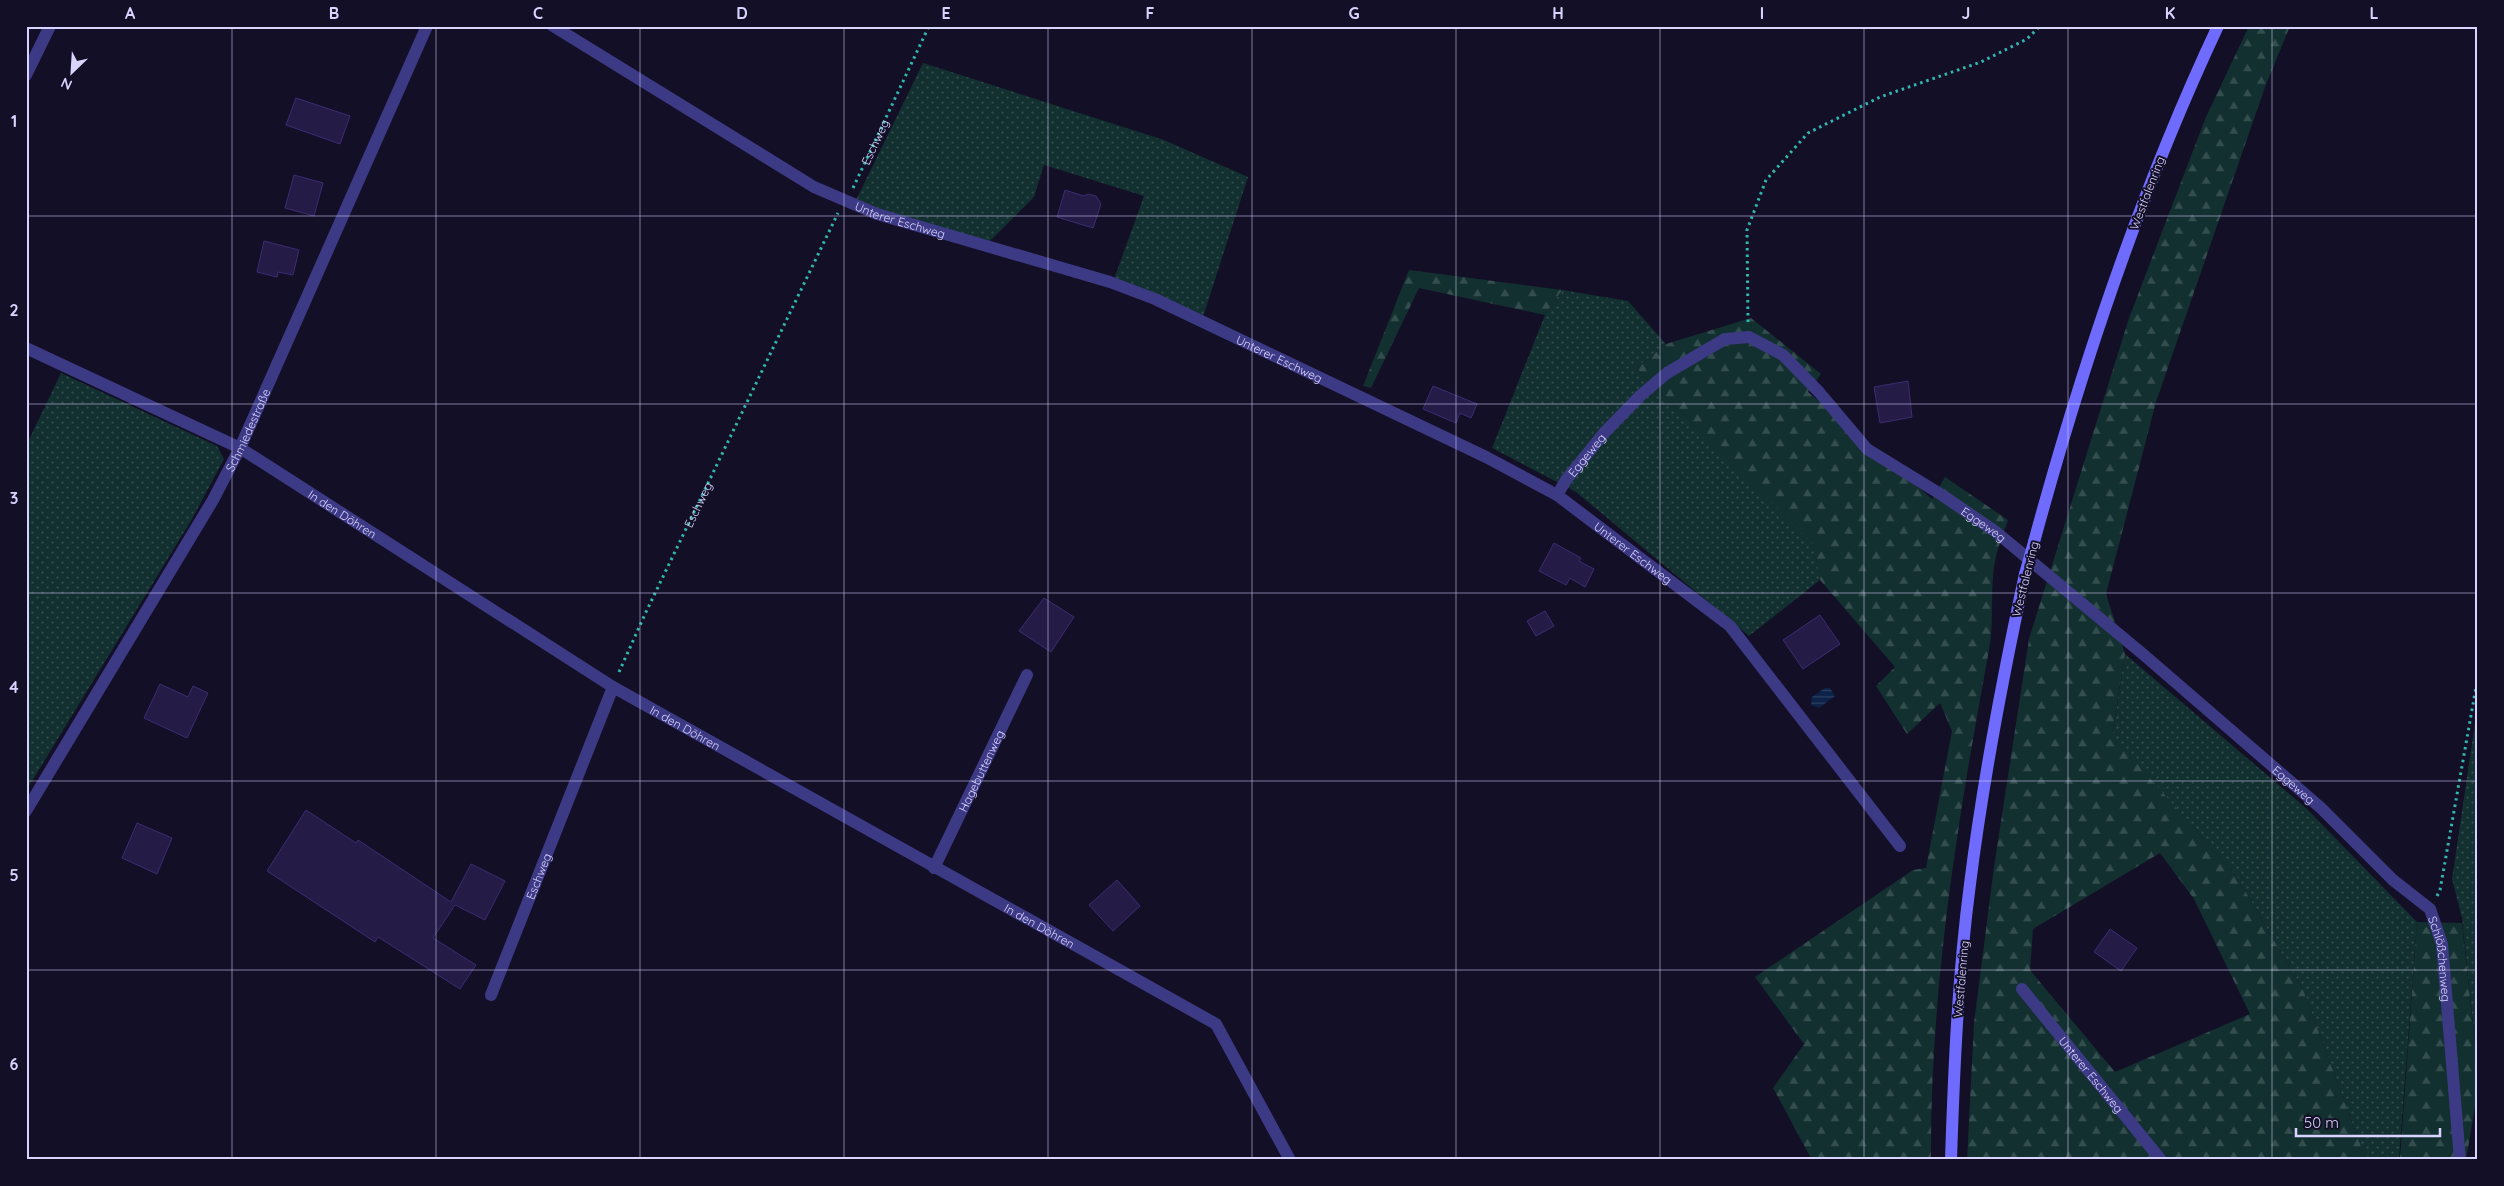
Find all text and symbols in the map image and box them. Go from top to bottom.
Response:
text: A [125,3,136,23]
text: B [329,3,339,23]
text: C [533,3,543,23]
text: D [736,3,748,23]
text: E [941,3,951,23]
text: F [1146,3,1155,23]
text: G [1348,3,1360,23]
text: H [1552,3,1564,23]
text: I [1760,3,1764,23]
text: J [1962,3,1970,23]
text: K [2165,3,2175,23]
text: L [2370,3,2379,23]
north arrow [48,48,98,98]
text: N [58,73,75,94]
text: 1 [11,111,17,131]
street label: Eschweg [858,117,892,167]
street label: Westfalenring [2126,154,2168,232]
street label: Unterer Eschweg [853,198,947,241]
text: 2 [9,300,19,320]
street label: Unterer Eschweg [1234,331,1325,385]
street label: Schmiedestraße [222,386,273,474]
street label: Eggeweg [1564,430,1608,479]
street label: Eschweg [680,479,715,530]
street label: In den Döhren [306,486,380,541]
text: 3 [10,488,18,508]
street label: Eggeweg [1959,503,2010,545]
street label: Unterer Eschweg [1591,518,1675,587]
street label: Westfalenring [2008,540,2042,618]
text: 4 [9,677,19,697]
street label: In den Döhren [647,702,723,753]
street label: Hagebuttenweg [955,727,1007,814]
street label: Eggeweg [2270,762,2318,807]
street label: Eschweg [522,851,554,901]
text: 5 [9,865,19,885]
street label: In den Döhren [1002,900,1078,951]
street label: Schlößchenweg [2425,914,2454,1002]
street label: Westfalenring [1950,940,1972,1018]
street label: Unterer Eschweg [2056,1033,2127,1116]
text: 6 [10,1054,19,1074]
scale bar [2296,1106,2440,1138]
text: 50 m [2304,1113,2339,1132]

